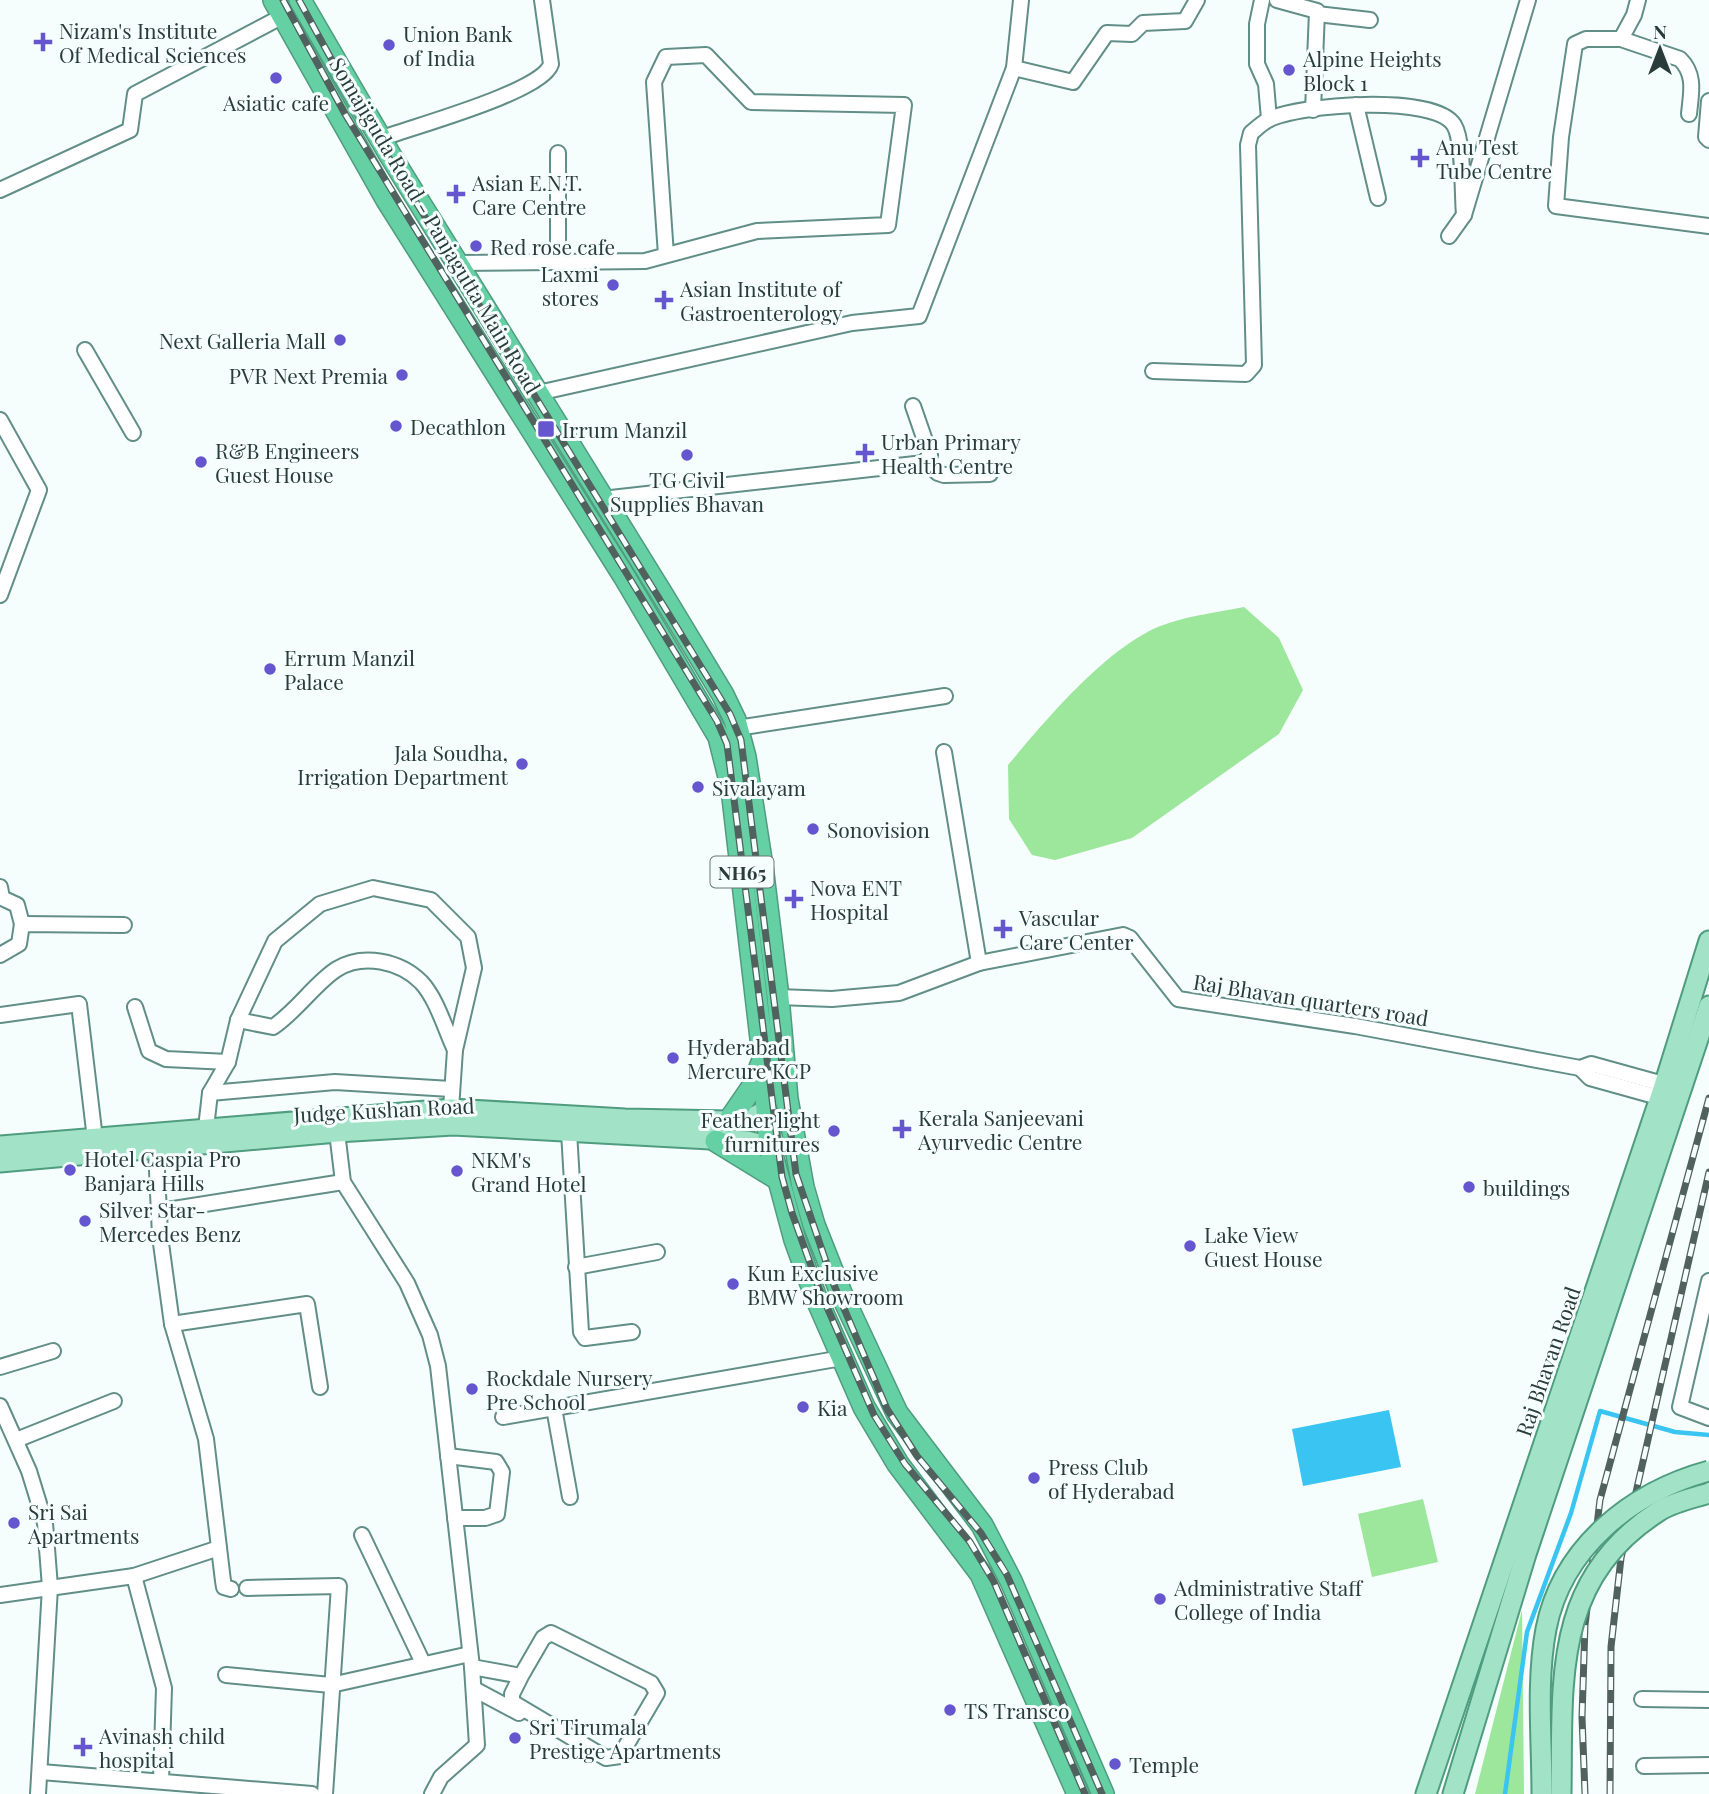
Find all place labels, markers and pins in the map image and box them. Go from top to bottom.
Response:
place label: Nizam's Institute Of Medical Sciences [59,16,246,68]
place label: Union Bank of India [403,19,513,71]
marker: Nizam's Institute Of Medical Sciences [33,32,53,52]
marker: Union Bank of India [381,37,397,53]
place label: Alpine Heights Block 1 [1302,44,1442,96]
marker: Alpine Heights Block 1 [1281,62,1297,78]
marker: Asiatic cafe [268,70,284,86]
place label: Asiatic cafe [222,88,329,116]
place label: Anu Test Tube Centre [1435,132,1552,184]
marker: Anu Test Tube Centre [1410,148,1430,168]
place label: Asian E.N.T. Care Centre [471,168,586,220]
marker: Asian E.N.T. Care Centre [446,184,466,204]
place label: Red rose cafe [490,232,615,260]
marker: Red rose cafe [468,238,484,254]
place label: Laxmi stores [540,259,599,311]
place label: Asian Institute of Gastroenterology [679,274,843,326]
marker: Laxmi stores [605,277,621,293]
marker: Asian Institute of Gastroenterology [654,290,674,310]
place label: Next Galleria Mall [159,326,326,354]
marker: Next Galleria Mall [332,332,348,348]
place label: PVR Next Premia [229,361,389,389]
marker: PVR Next Premia [394,367,410,383]
place label: Decathlon [410,412,507,440]
place label: Irrum Manzil [562,415,687,443]
marker: Decathlon [388,418,404,434]
marker: Irrum Manzil [536,419,556,439]
place label: Urban Primary Health Centre [881,427,1021,479]
place label: R&B Engineers Guest House [215,436,359,488]
marker: Urban Primary Health Centre [855,443,875,463]
marker: TG Civil Supplies Bhavan [679,447,695,463]
marker: R&B Engineers Guest House [193,454,209,470]
place label: TG Civil Supplies Bhavan [610,465,765,517]
place label: Errum Manzil Palace [284,643,415,695]
marker: Errum Manzil Palace [262,661,278,677]
place label: Jala Soudha, Irrigation Department [297,738,509,790]
marker: Jala Soudha, Irrigation Department [514,756,530,772]
place label: Sivalayam [712,773,806,801]
marker: Sivalayam [690,779,706,795]
place label: Sonovision [827,815,930,843]
marker: Sonovision [805,821,821,837]
place label: Nova ENT Hospital [810,873,902,925]
marker: Nova ENT Hospital [784,889,804,909]
place label: Vascular Care Center [1018,903,1134,955]
marker: Vascular Care Center [993,919,1013,939]
place label: Hyderabad Mercure KCP [687,1032,811,1084]
marker: Hyderabad Mercure KCP [665,1050,681,1066]
place label: Kerala Sanjeevani Ayurvedic Centre [917,1103,1084,1155]
place label: Feather light furnitures [701,1105,821,1157]
marker: Kerala Sanjeevani Ayurvedic Centre [892,1119,912,1139]
marker: Feather light furnitures [826,1123,842,1139]
place label: Hotel Caspia Pro Banjara Hills [84,1144,241,1196]
place label: NKM's Grand Hotel [471,1145,587,1197]
marker: Hotel Caspia Pro Banjara Hills [62,1162,78,1178]
marker: NKM's Grand Hotel [449,1163,465,1179]
place label: buildings [1483,1173,1570,1201]
marker: buildings [1461,1179,1477,1195]
place label: Silver Star- Mercedes Benz [99,1195,241,1247]
marker: Silver Star- Mercedes Benz [77,1213,93,1229]
place label: Lake View Guest House [1204,1220,1323,1272]
marker: Lake View Guest House [1182,1238,1198,1254]
place label: Kun Exclusive BMW Showroom [747,1258,904,1310]
marker: Kun Exclusive BMW Showroom [725,1276,741,1292]
place label: Rockdale Nursery Pre School [486,1363,653,1415]
marker: Rockdale Nursery Pre School [464,1381,480,1397]
place label: Kia [817,1393,848,1421]
marker: Kia [795,1399,811,1415]
place label: Press Club of Hyderabad [1048,1452,1175,1504]
marker: Press Club of Hyderabad [1026,1470,1042,1486]
place label: Sri Sai Apartments [27,1497,139,1549]
marker: Sri Sai Apartments [6,1515,22,1531]
place label: Administrative Staff College of India [1173,1573,1364,1625]
marker: Administrative Staff College of India [1152,1591,1168,1607]
place label: TS Transco [964,1696,1070,1724]
marker: TS Transco [942,1702,958,1718]
place label: Sri Tirumala Prestige Apartments [529,1712,721,1764]
place label: Avinash child hospital [98,1721,225,1773]
marker: Sri Tirumala Prestige Apartments [507,1730,523,1746]
marker: Avinash child hospital [73,1737,93,1757]
place label: Temple [1129,1750,1199,1778]
marker: Temple [1107,1756,1123,1772]

